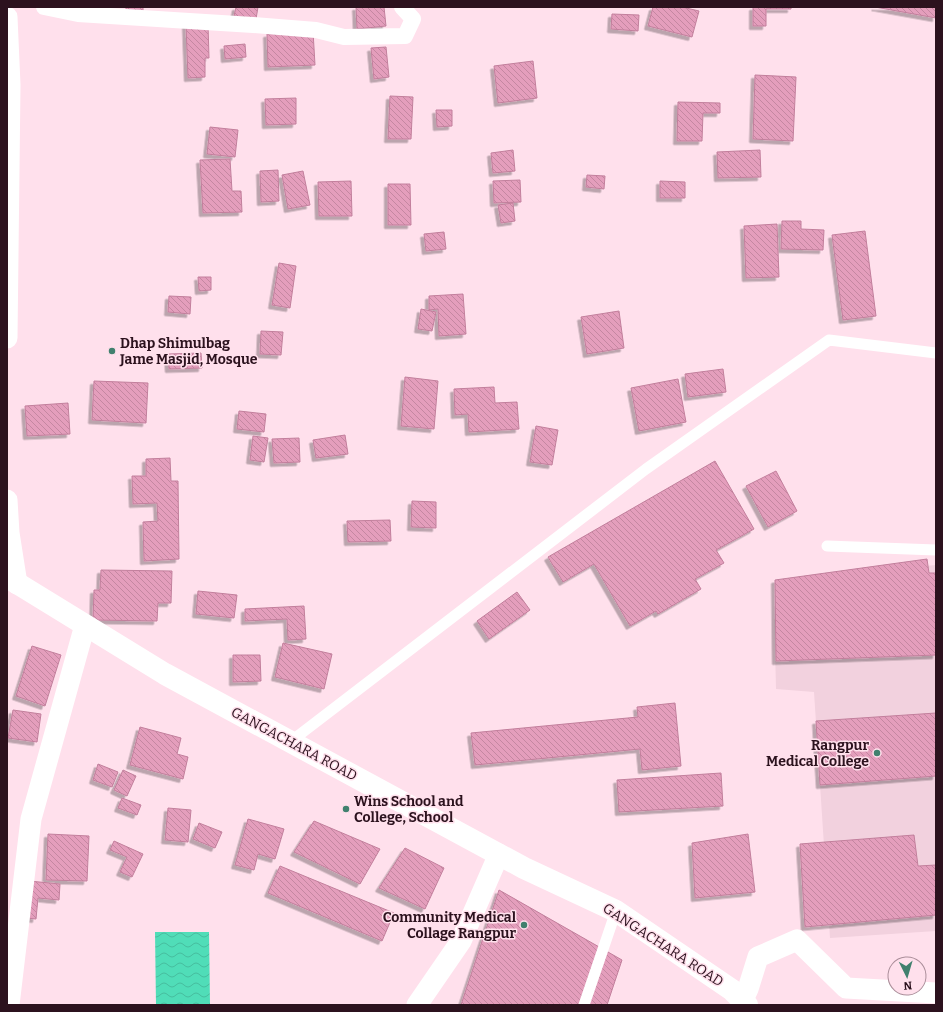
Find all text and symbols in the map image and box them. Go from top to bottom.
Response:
place label: Dhap Shimulbag Jame Masjid, Mosque [119,335,258,368]
marker: Dhap Shimulbag Jame Masjid, Mosque [107,346,117,356]
street label: GANGACHARA ROAD [228,704,360,784]
place label: Rangpur Medical College [766,737,869,770]
marker: Rangpur Medical College [872,748,882,758]
place label: Wins School and College, School [354,793,464,826]
marker: Wins School and College, School [341,804,351,814]
street label: GANGACHARA ROAD [600,900,726,990]
place label: Community Medical Collage Rangpur [383,909,517,942]
marker: Community Medical Collage Rangpur [519,920,529,930]
north arrow [887,956,927,996]
text: N [903,979,913,992]

